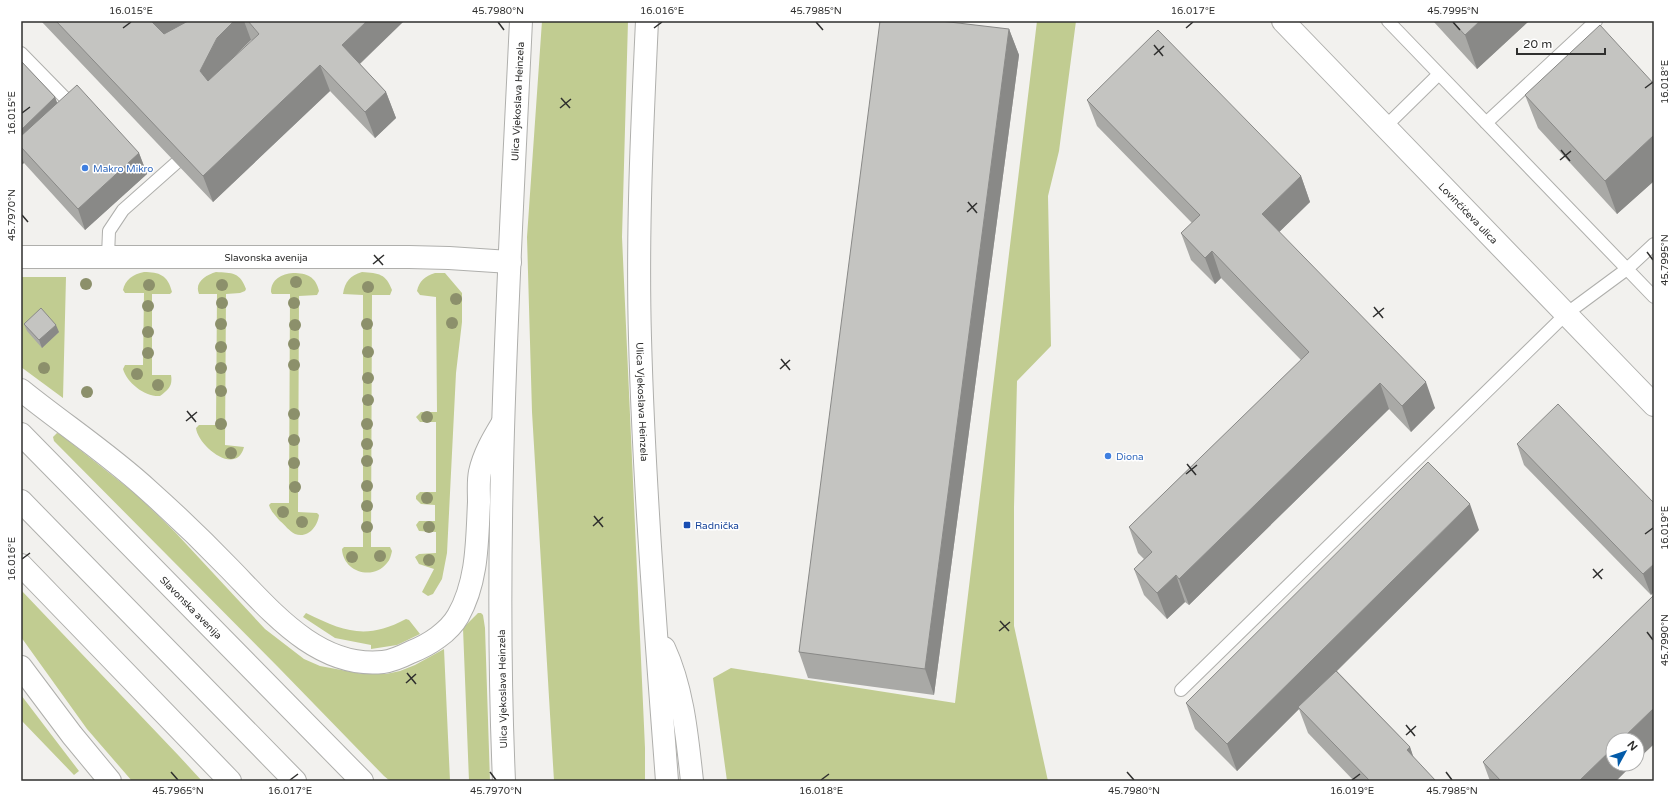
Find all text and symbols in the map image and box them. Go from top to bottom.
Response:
text: 16.015°E [109,5,153,17]
text: 45.7980°N [472,5,524,17]
text: 16.016°E [640,5,684,17]
text: 45.7985°N [790,5,842,17]
text: 16.017°E [1171,5,1215,17]
text: 45.7995°N [1427,5,1479,17]
scale bar [1517,30,1605,56]
text: 20 m [1523,37,1552,51]
street label: Ulica Vjekoslava Heinzela [509,42,527,161]
text: 16.018°E [1659,60,1671,104]
text: 16.015°E [6,91,18,135]
marker: Makro Mikro [80,163,90,173]
place label: Makro Mikro [93,163,153,175]
street label: Lovinčićeva ulica [1436,181,1500,247]
text: 45.7970°N [6,189,18,241]
text: 45.7995°N [1659,234,1671,286]
street label: Slavonska avenija [224,252,308,264]
street label: Ulica Vjekoslava Heinzela [633,342,650,462]
marker: Diona [1103,451,1113,461]
place label: Diona [1116,451,1144,463]
text: 16.019°E [1659,506,1671,550]
marker: Radnička [682,520,692,530]
place label: Radnička [695,520,739,532]
text: 16.016°E [6,537,18,581]
street label: Slavonska avenija [157,574,224,642]
text: 45.7990°N [1659,614,1671,666]
street label: Ulica Vjekoslava Heinzela [496,629,510,749]
north arrow [1605,732,1645,772]
text: N [1624,738,1640,753]
text: 45.7965°N [152,785,204,797]
text: 16.017°E [268,785,312,797]
text: 45.7970°N [470,785,522,797]
text: 16.018°E [799,785,843,797]
text: 45.7980°N [1108,785,1160,797]
text: 16.019°E [1330,785,1374,797]
text: 45.7985°N [1426,785,1478,797]

